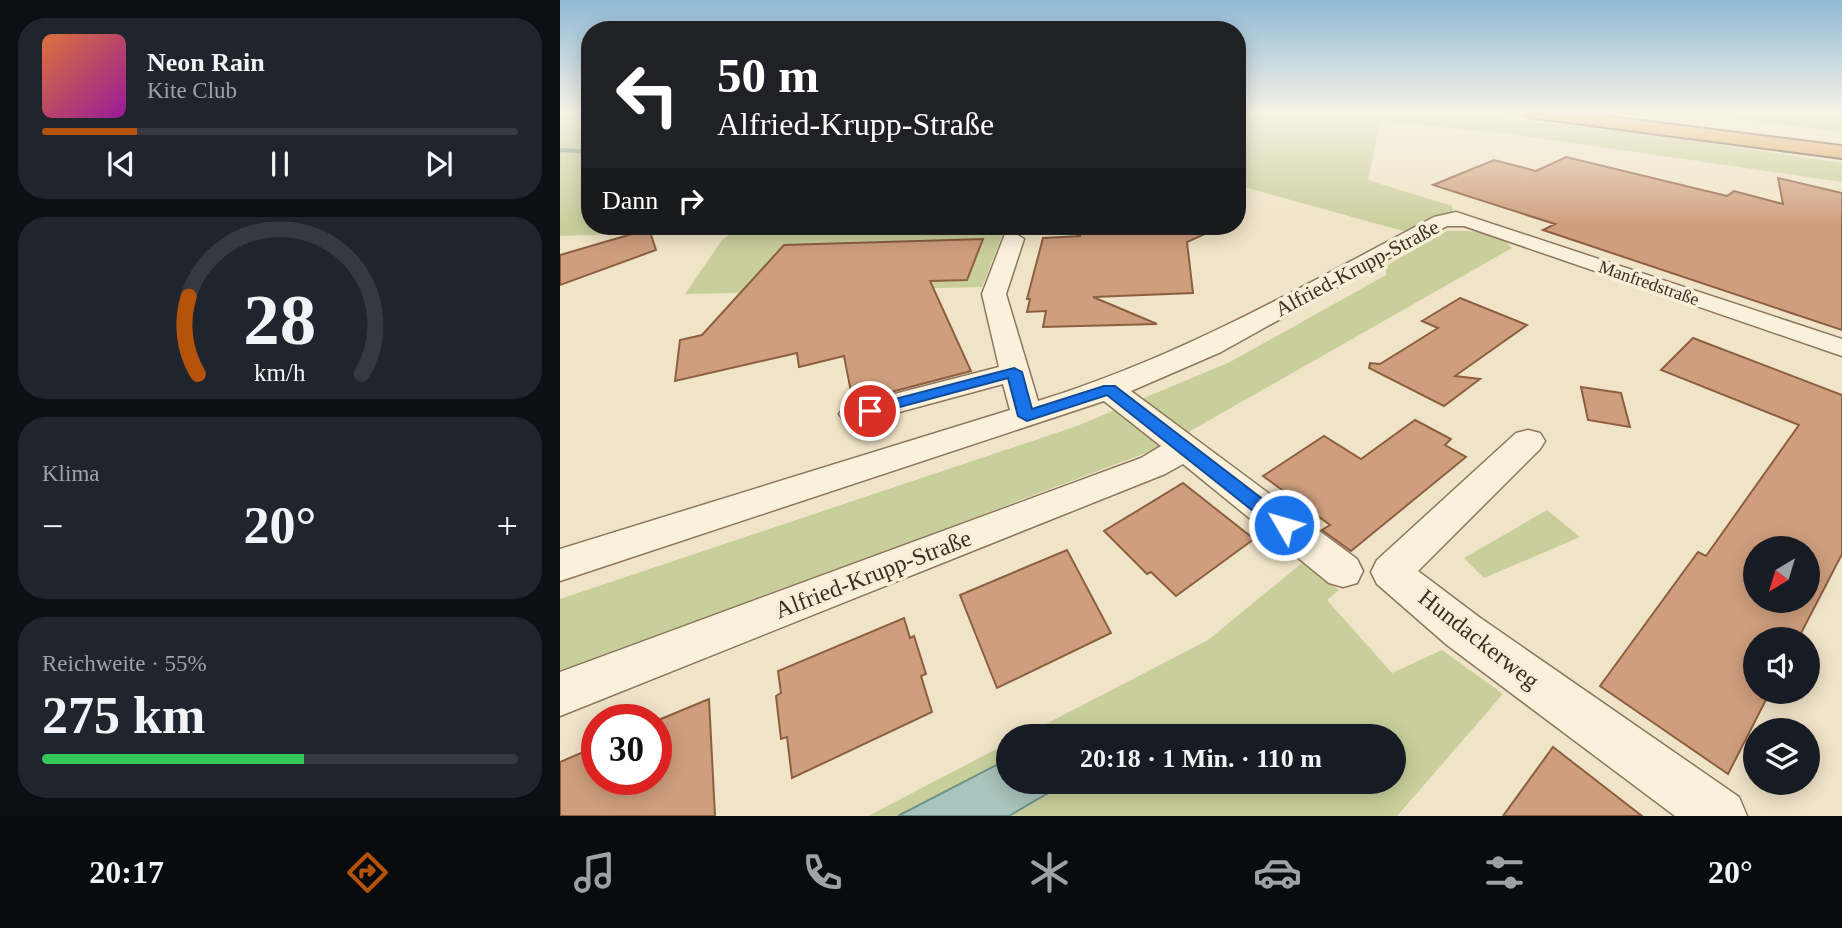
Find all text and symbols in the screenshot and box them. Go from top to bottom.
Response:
text: Neon Rain [147,48,265,77]
text: 50 m [717,48,819,103]
icon: left [602,49,693,140]
text: Kite Club [147,78,237,103]
text: Alfried-Krupp-Straße [717,106,994,142]
icon: previous [102,145,140,183]
icon: pause [261,145,299,183]
icon: next [420,145,458,183]
icon: right [672,182,710,220]
text: Dann [602,186,658,215]
street label: Alfried-Krupp-Straße [1271,215,1443,321]
street label: Manfredstraße [1596,256,1702,310]
text: 28 [244,280,316,361]
text: km/h [254,359,306,386]
pin [840,381,900,441]
icon: arrive [851,392,889,430]
text: Klima [42,461,100,486]
position arrow [1247,488,1321,562]
text: 20° [244,497,316,554]
text: − [42,505,63,547]
text: + [497,505,518,547]
street label: Alfried-Krupp-Straße [771,525,975,623]
north arrow [1743,536,1820,612]
map controls [1743,536,1820,795]
street label: Hundackerweg [1414,584,1544,694]
button: sound [1743,627,1820,704]
text: Reichweite · 55% [42,651,207,676]
text: 275 km [42,687,205,744]
speed limit sign: 30 [581,704,672,795]
button: layers [1743,718,1820,795]
text: 20:18 · 1 Min. · 110 m [1080,744,1322,773]
icon: directions [343,848,392,897]
icon: music [570,848,619,897]
icon: phone [798,848,847,897]
icon: climate [1025,848,1074,897]
icon: car [1253,848,1302,897]
icon: filters [1480,848,1529,897]
text: 20:17 [89,854,164,890]
text: 20° [1708,854,1753,890]

